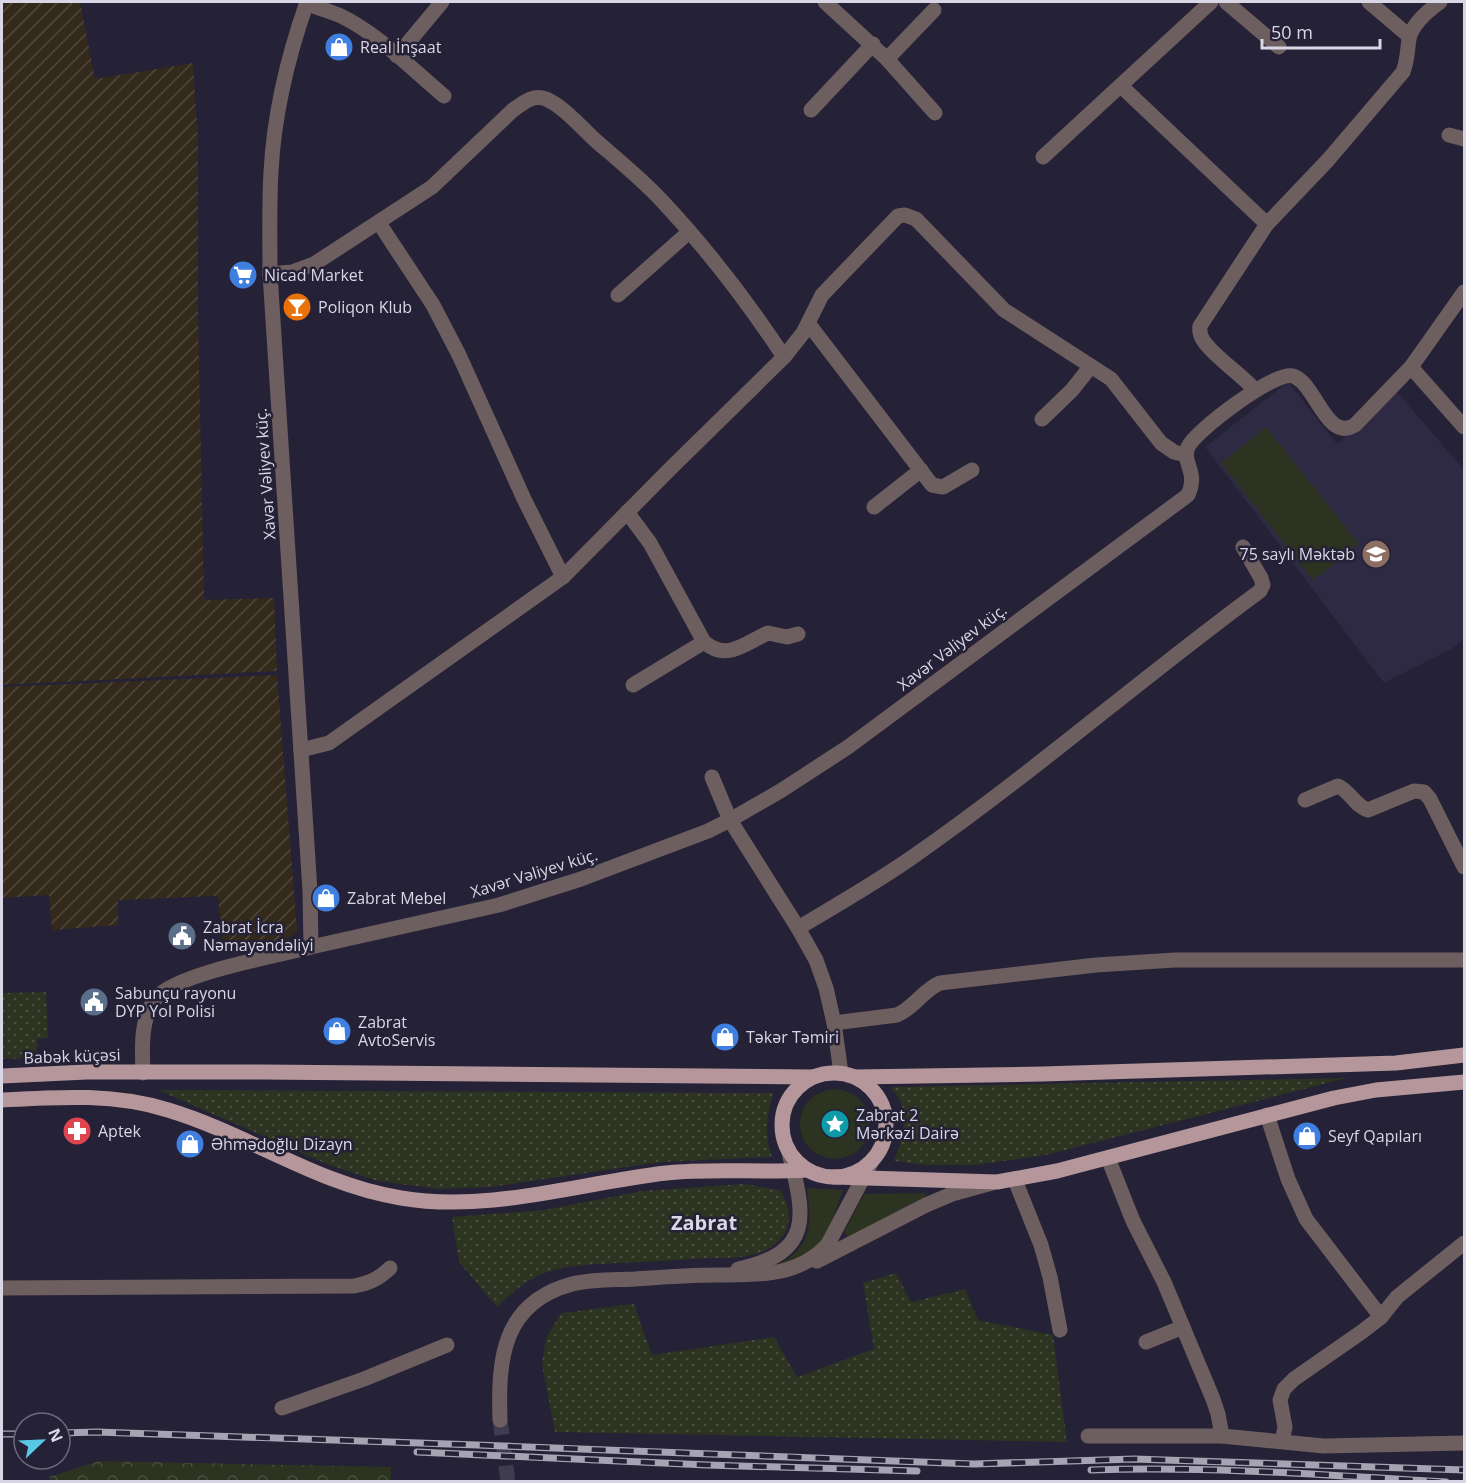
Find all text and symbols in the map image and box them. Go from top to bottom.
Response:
scale bar [1262,12,1380,50]
text: 50 m [1271,20,1313,44]
shop icon: Real İnşaat [323,31,355,63]
place label: Real İnşaat [360,36,442,58]
supermarket icon: Nicad Market [227,259,259,291]
place label: Nicad Market [264,264,364,286]
bar icon: Poliqon Klub [281,291,313,323]
place label: Poliqon Klub [318,296,412,318]
street label: Xavər Vəliyev küç. [249,408,281,540]
school or university icon: 75 saylı Məktəb [1360,538,1392,570]
place label: 75 saylı Məktəb [1240,543,1355,565]
street label: Xavər Vəliyev küç. [893,599,1011,695]
street label: Xavər Vəliyev küç. [468,843,600,903]
shop icon: Zabrat Mebel [310,882,342,914]
place label: Zabrat Mebel [347,887,446,909]
place label: Zabrat İcra Nəmayəndəliyi [203,916,313,956]
public building icon: Zabrat İcra Nəmayəndəliyi [166,920,198,952]
place label: Sabunçu rayonu DYP Yol Polisi [115,982,236,1022]
public building icon: Sabunçu rayonu DYP Yol Polisi [78,986,110,1018]
place label: Zabrat AvtoServis [358,1011,435,1051]
shop icon: Zabrat AvtoServis [321,1015,353,1047]
shop icon: Təkər Təmiri [709,1021,741,1053]
place label: Təkər Təmiri [746,1026,839,1048]
street label: Babək küçəsi [23,1043,121,1069]
place label: Zabrat 2 Mərkəzi Dairə [856,1104,959,1144]
place icon: Zabrat 2 Mərkəzi Dairə [819,1108,851,1140]
pharmacy icon: Aptek [61,1115,93,1147]
place label: Aptek [98,1120,142,1142]
shop icon: Seyf Qapıları [1291,1120,1323,1152]
place label: Seyf Qapıları [1328,1125,1422,1147]
shop icon: Əhmədoğlu Dizayn [174,1128,206,1160]
place label: Əhmədoğlu Dizayn [211,1133,353,1155]
district label: Zabrat [671,1209,737,1236]
north arrow [12,1411,72,1471]
text: N [43,1425,68,1445]

